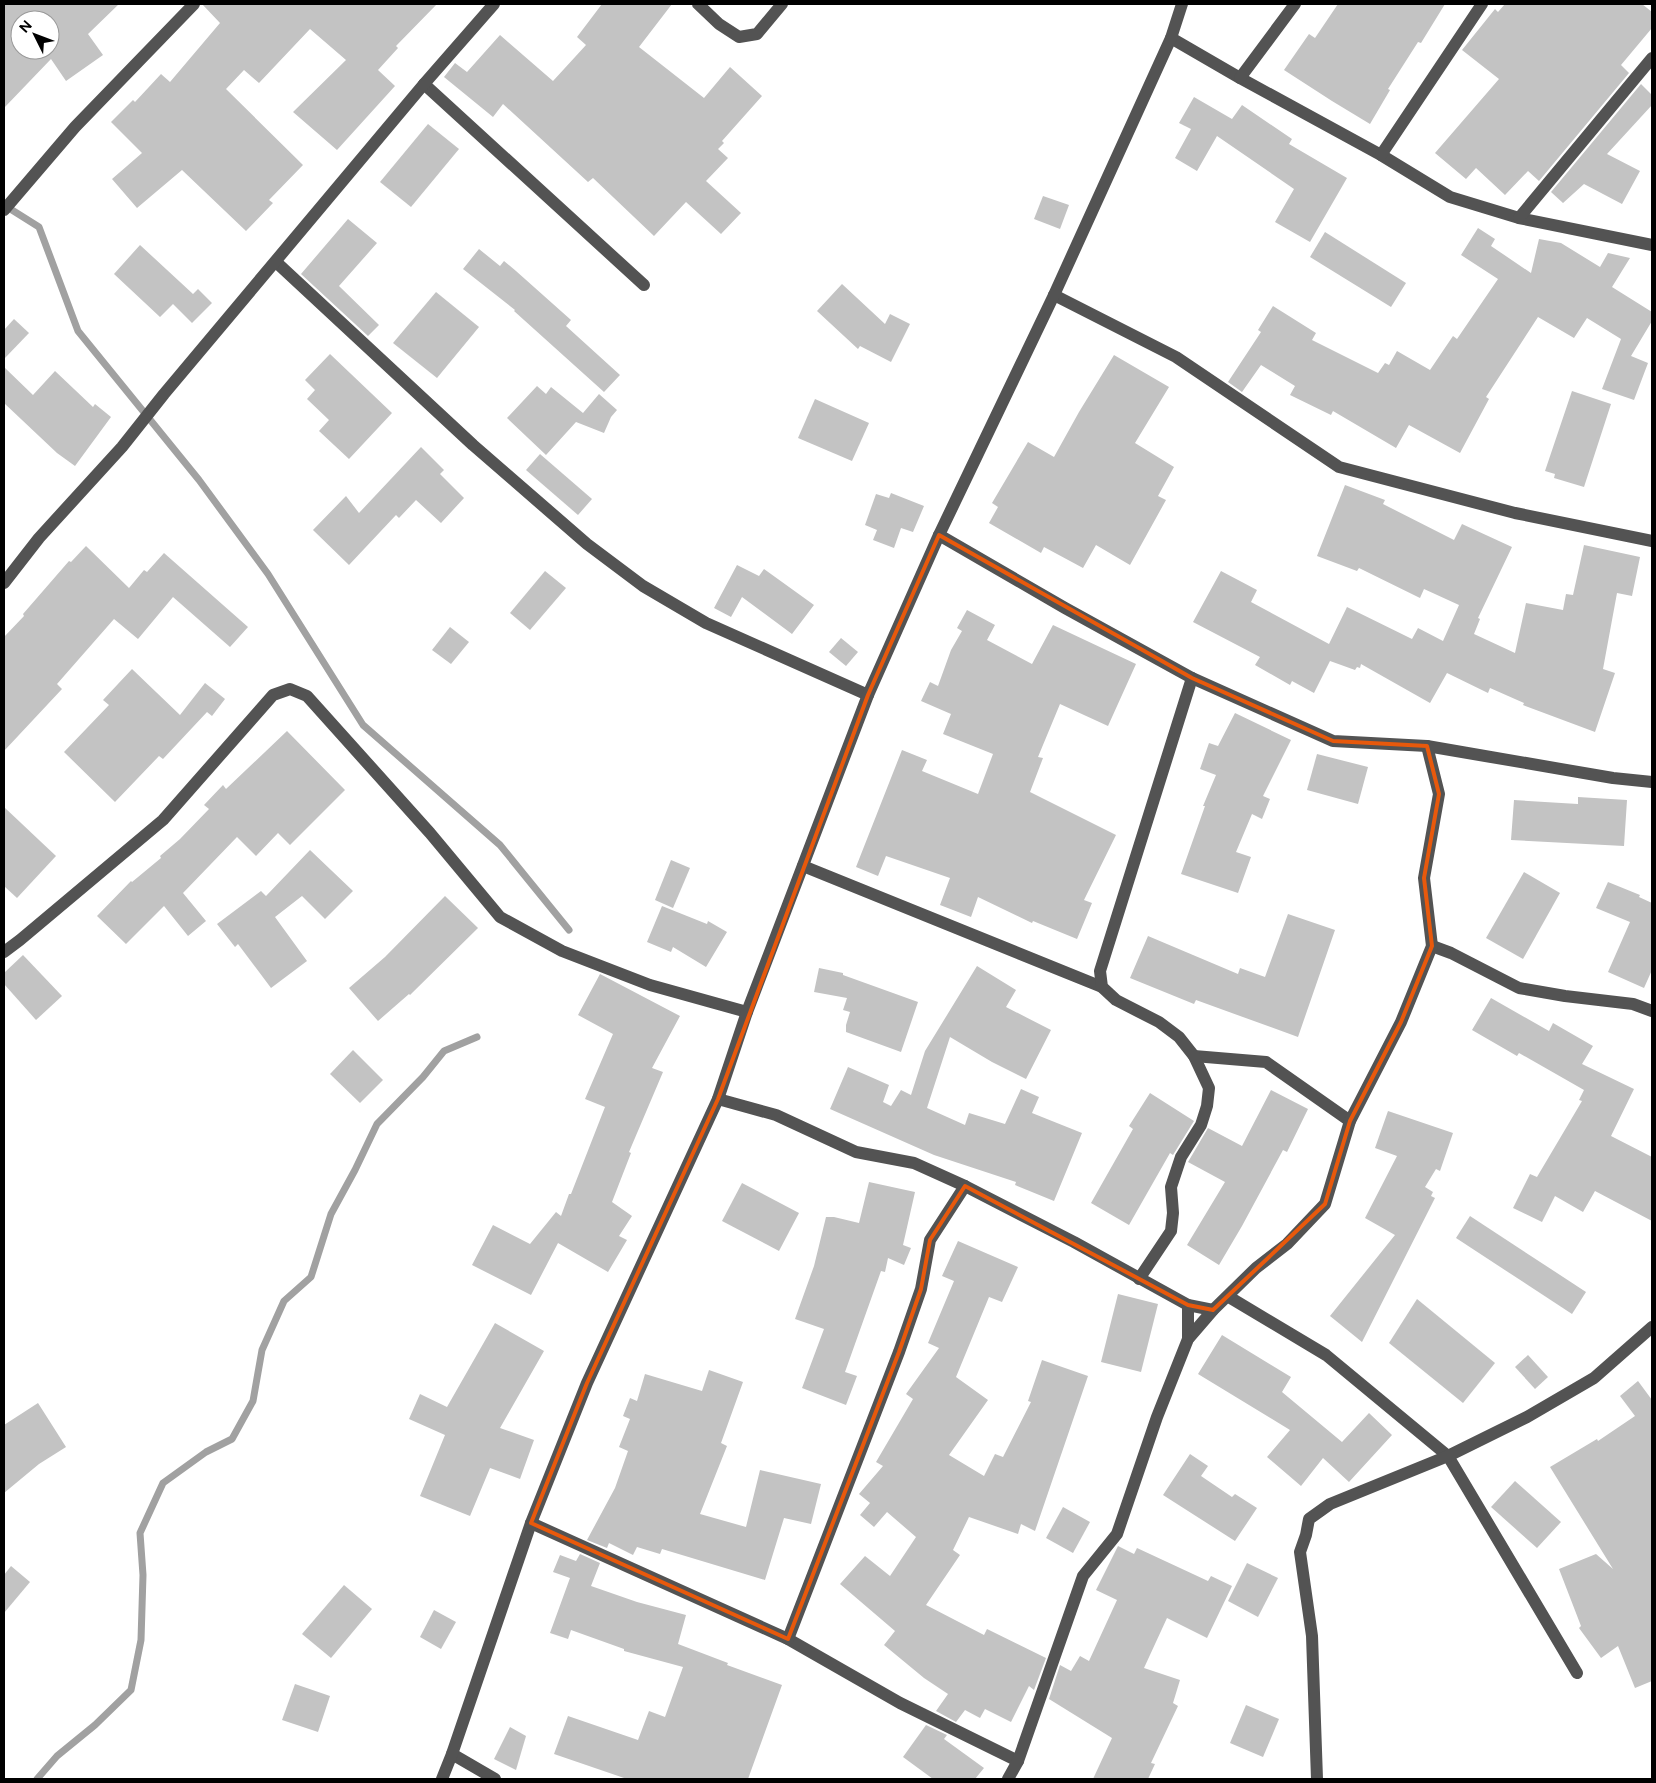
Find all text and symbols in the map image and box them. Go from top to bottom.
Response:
north arrow [10,10,60,60]
text: N [16,17,36,36]

